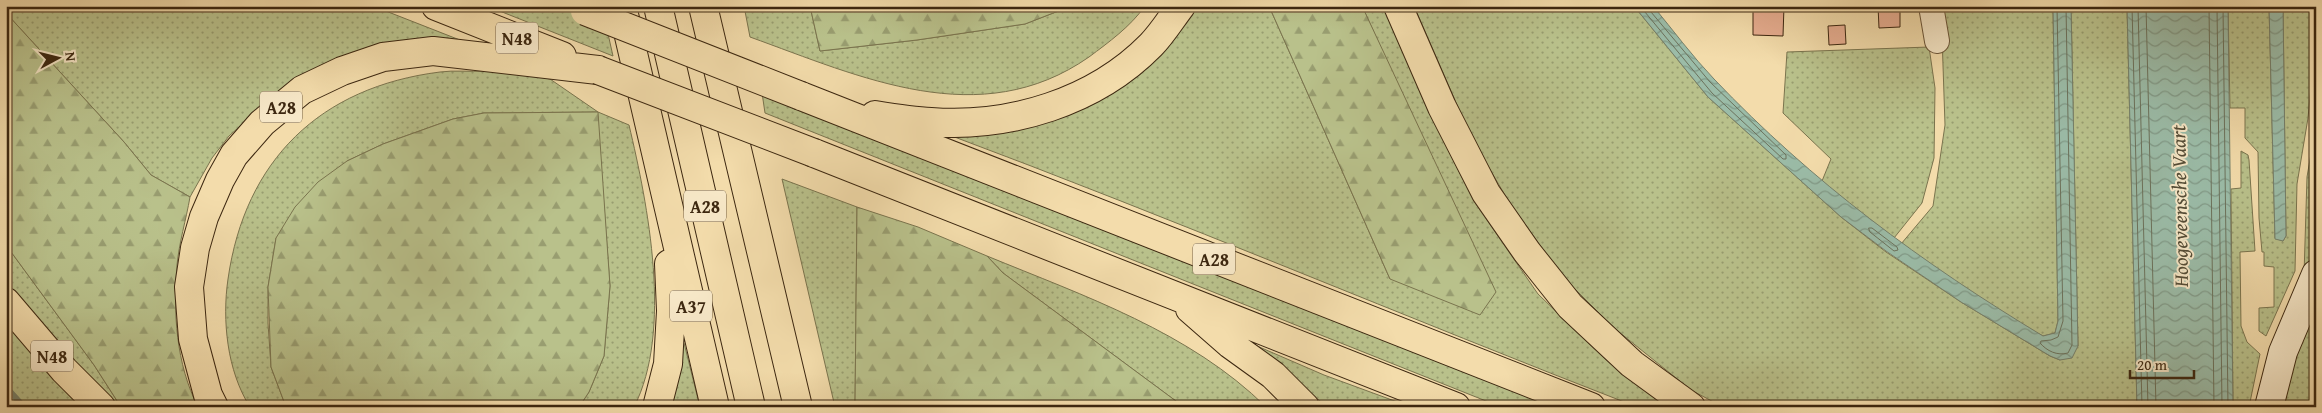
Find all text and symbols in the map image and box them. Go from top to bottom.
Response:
road number: N48 [496,22,538,54]
north arrow [32,32,82,82]
text: N [60,51,81,63]
road number: A28 [260,91,302,122]
water label: Hoogeveensche Vaart [2163,124,2195,288]
road number: A28 [684,190,726,222]
road number: A28 [1193,243,1235,274]
road number: A37 [670,290,712,322]
road number: N48 [31,341,73,372]
scale bar [2130,348,2193,380]
text: 20 m [2137,354,2168,375]

